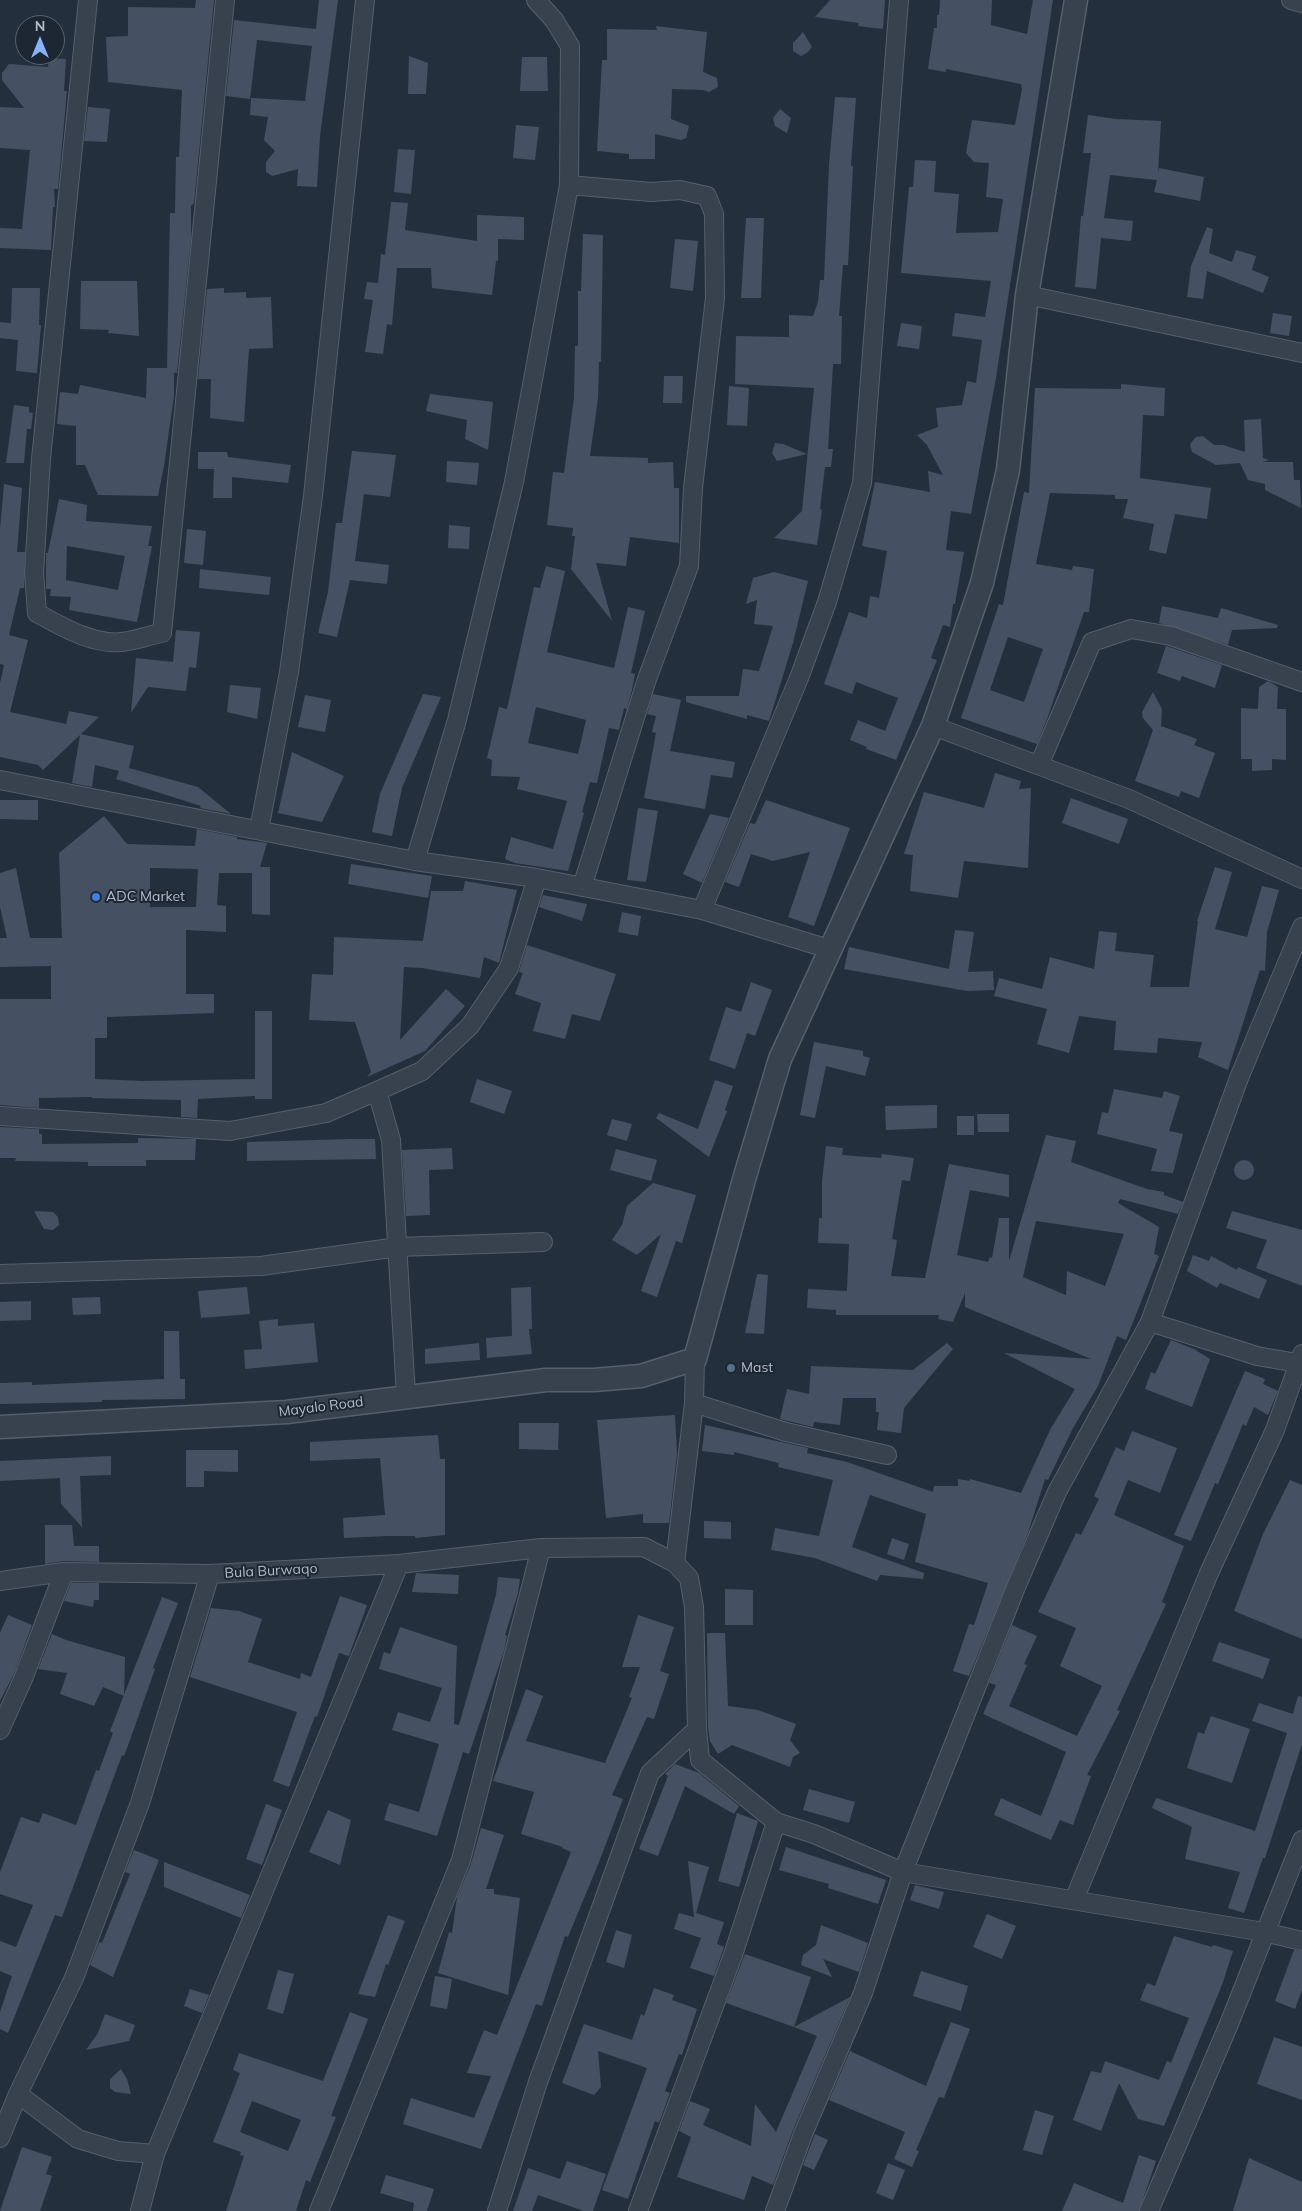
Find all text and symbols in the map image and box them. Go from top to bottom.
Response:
north arrow [15,15,65,65]
text: N [35,17,45,35]
place label: ADC Market [106,889,185,905]
marker: ADC Market [90,891,102,903]
place label: Mast [741,1360,773,1376]
marker: Mast [725,1362,737,1374]
street label: Mayalo Road [278,1393,364,1421]
street label: Bula Burwaqo [224,1560,318,1582]

